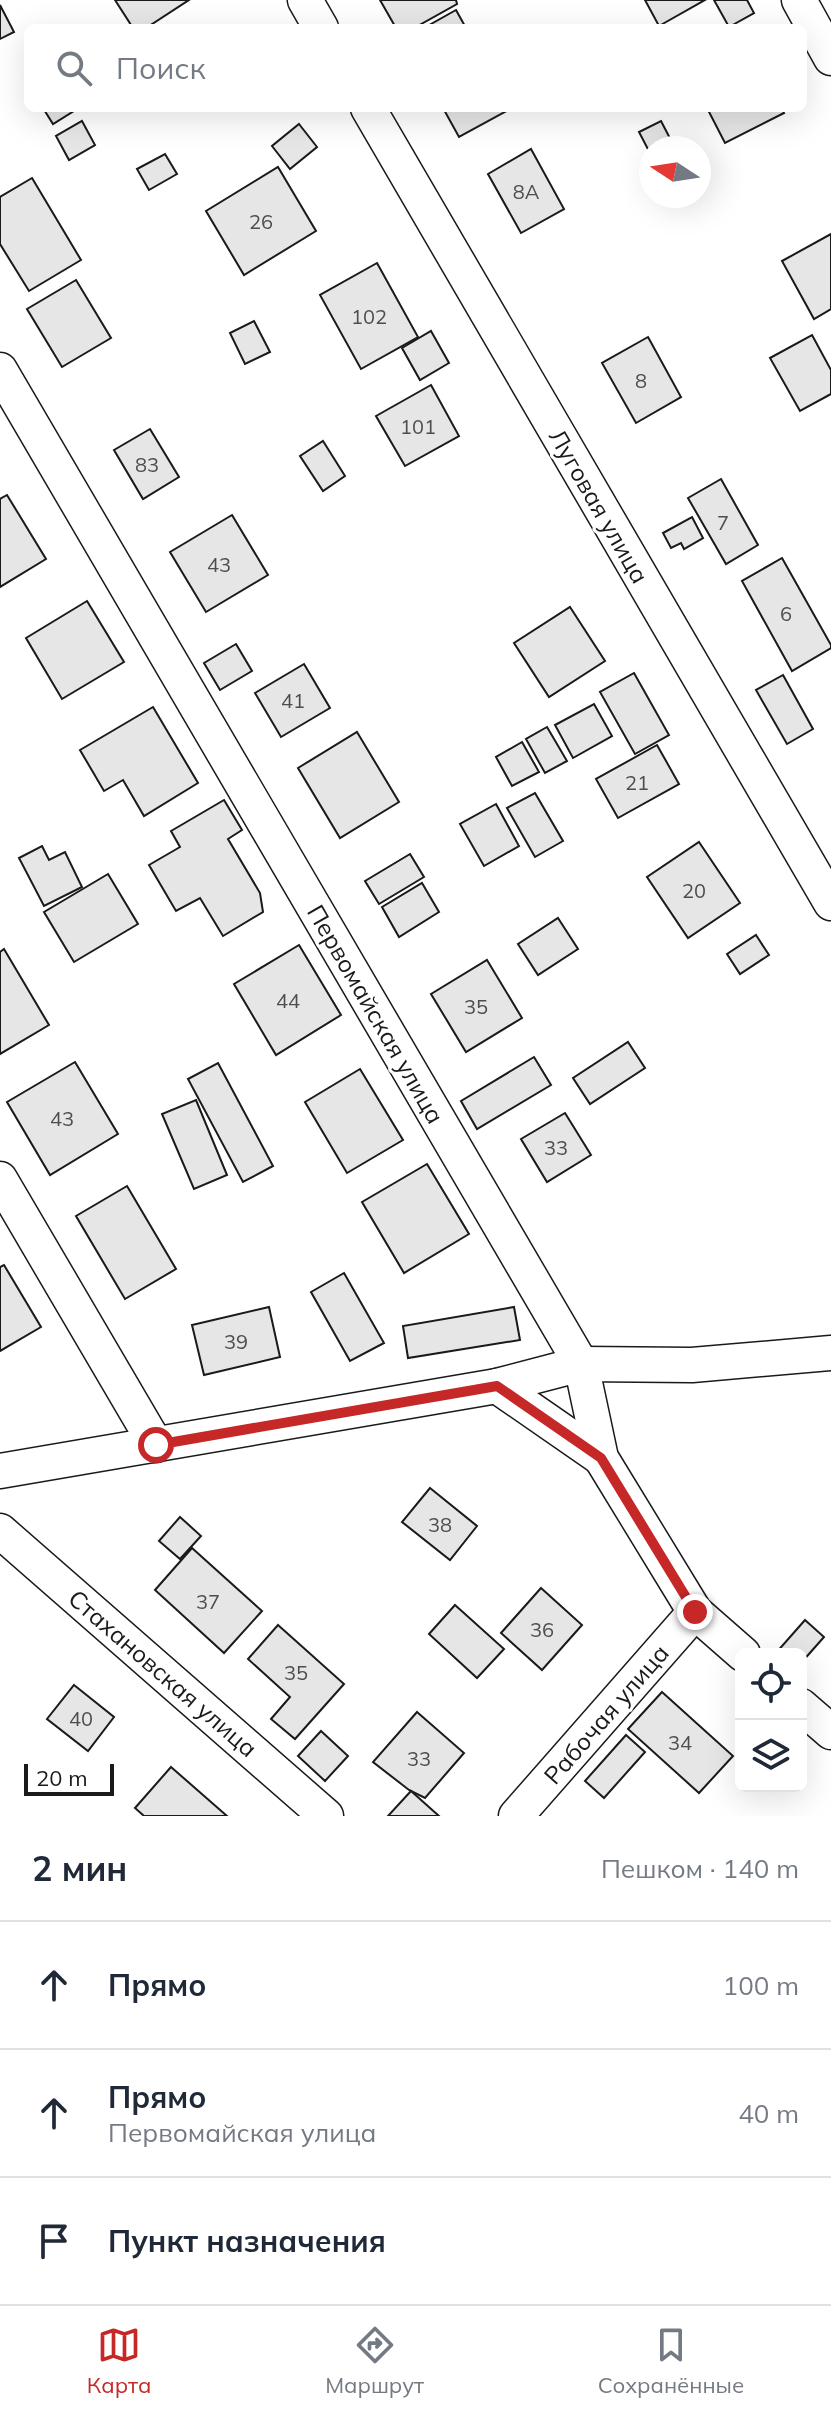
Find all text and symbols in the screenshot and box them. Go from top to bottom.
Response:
search box [24,24,807,112]
icon: search [52,46,96,90]
text: Поиск [116,49,206,87]
north arrow [639,136,711,208]
house number: 8А [513,179,540,204]
house number: 26 [249,209,273,234]
house number: 102 [351,304,387,329]
house number: 8 [635,368,647,393]
house number: 101 [400,414,436,439]
street label: Луговая улица [543,423,655,589]
house number: 83 [135,452,159,477]
house number: 7 [717,510,729,535]
house number: 43 [207,552,231,577]
house number: 6 [780,601,792,626]
house number: 41 [281,688,305,713]
house number: 21 [625,770,649,795]
house number: 20 [682,878,706,903]
street label: Первомайская улица [301,899,451,1129]
house number: 44 [276,988,300,1013]
house number: 35 [464,994,488,1019]
house number: 43 [50,1106,74,1131]
house number: 33 [544,1135,568,1160]
house number: 39 [224,1329,248,1354]
route start [138,1427,174,1463]
house number: 38 [428,1512,452,1537]
street label: Стахановская улица [62,1583,264,1763]
house number: 37 [196,1589,220,1614]
route end [677,1594,713,1630]
house number: 36 [530,1617,554,1642]
street label: Рабочая улица [537,1638,675,1790]
map controls [735,1648,807,1792]
button: locate [735,1648,807,1720]
house number: 35 [284,1660,308,1685]
house number: 40 [69,1706,93,1731]
button: layers [735,1720,807,1792]
house number: 34 [668,1730,692,1755]
house number: 33 [407,1746,431,1771]
scale bar [24,1760,114,1796]
text: 20 m [36,1764,87,1792]
text: 2 мин [32,1847,127,1890]
text: Пешком · 140 m [601,1852,799,1885]
icon: ahead [32,1963,76,2007]
text: Прямо [108,1966,206,2004]
text: 100 m [723,1969,799,2002]
text: Прямо [108,2078,206,2116]
icon: ahead [32,2091,76,2135]
text: 40 m [738,2097,799,2130]
text: Первомайская улица [108,2116,376,2149]
icon: arrive [32,2219,76,2263]
text: Пункт назначения [108,2222,386,2260]
tab: Карта [87,2323,152,2399]
tab: Маршрут [325,2323,424,2399]
tab: Сохранённые [598,2323,744,2399]

